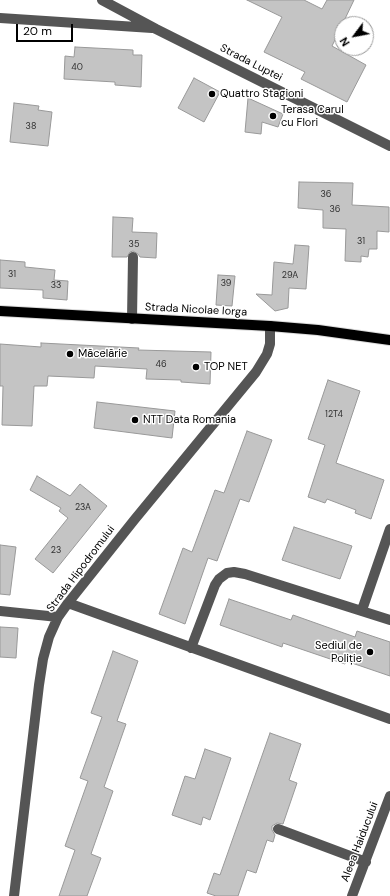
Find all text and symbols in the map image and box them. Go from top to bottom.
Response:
scale bar [18,16,75,42]
north arrow [334,16,374,56]
text: 20 m [23,23,52,39]
text: N [337,35,353,49]
street label: Strada Luptei [218,42,284,84]
house number: 40 [71,63,83,73]
place label: Quattro Stagioni [220,87,304,101]
marker: Quattro Stagioni [207,89,217,99]
place label: Terasa Carul cu Flori [281,103,344,129]
marker: Terasa Carul cu Flori [268,111,278,121]
house number: 38 [26,122,36,132]
house number: 36 [321,190,331,200]
house number: 36 [330,205,340,215]
house number: 31 [357,237,365,247]
house number: 35 [129,240,139,250]
house number: 31 [8,270,16,280]
house number: 29A [282,271,298,281]
house number: 39 [221,279,231,289]
house number: 33 [51,281,61,291]
street label: Strada Nicolae Iorga [145,301,247,319]
place label: Măcelărie [78,347,127,361]
marker: Măcelărie [65,349,75,359]
house number: 46 [155,360,167,370]
place label: TOP NET [204,360,248,374]
marker: TOP NET [191,362,201,372]
house number: 12T4 [325,410,343,420]
place label: NTT Data Romania [143,413,236,427]
marker: NTT Data Romania [130,415,140,425]
house number: 23A [75,503,91,513]
street label: Strada Hipodromului [44,523,118,615]
house number: 23 [51,546,61,556]
place label: Sediul de Poliție [315,639,362,665]
marker: Sediul de Poliție [365,647,375,657]
street label: Aleea Haiducului [339,800,381,884]

